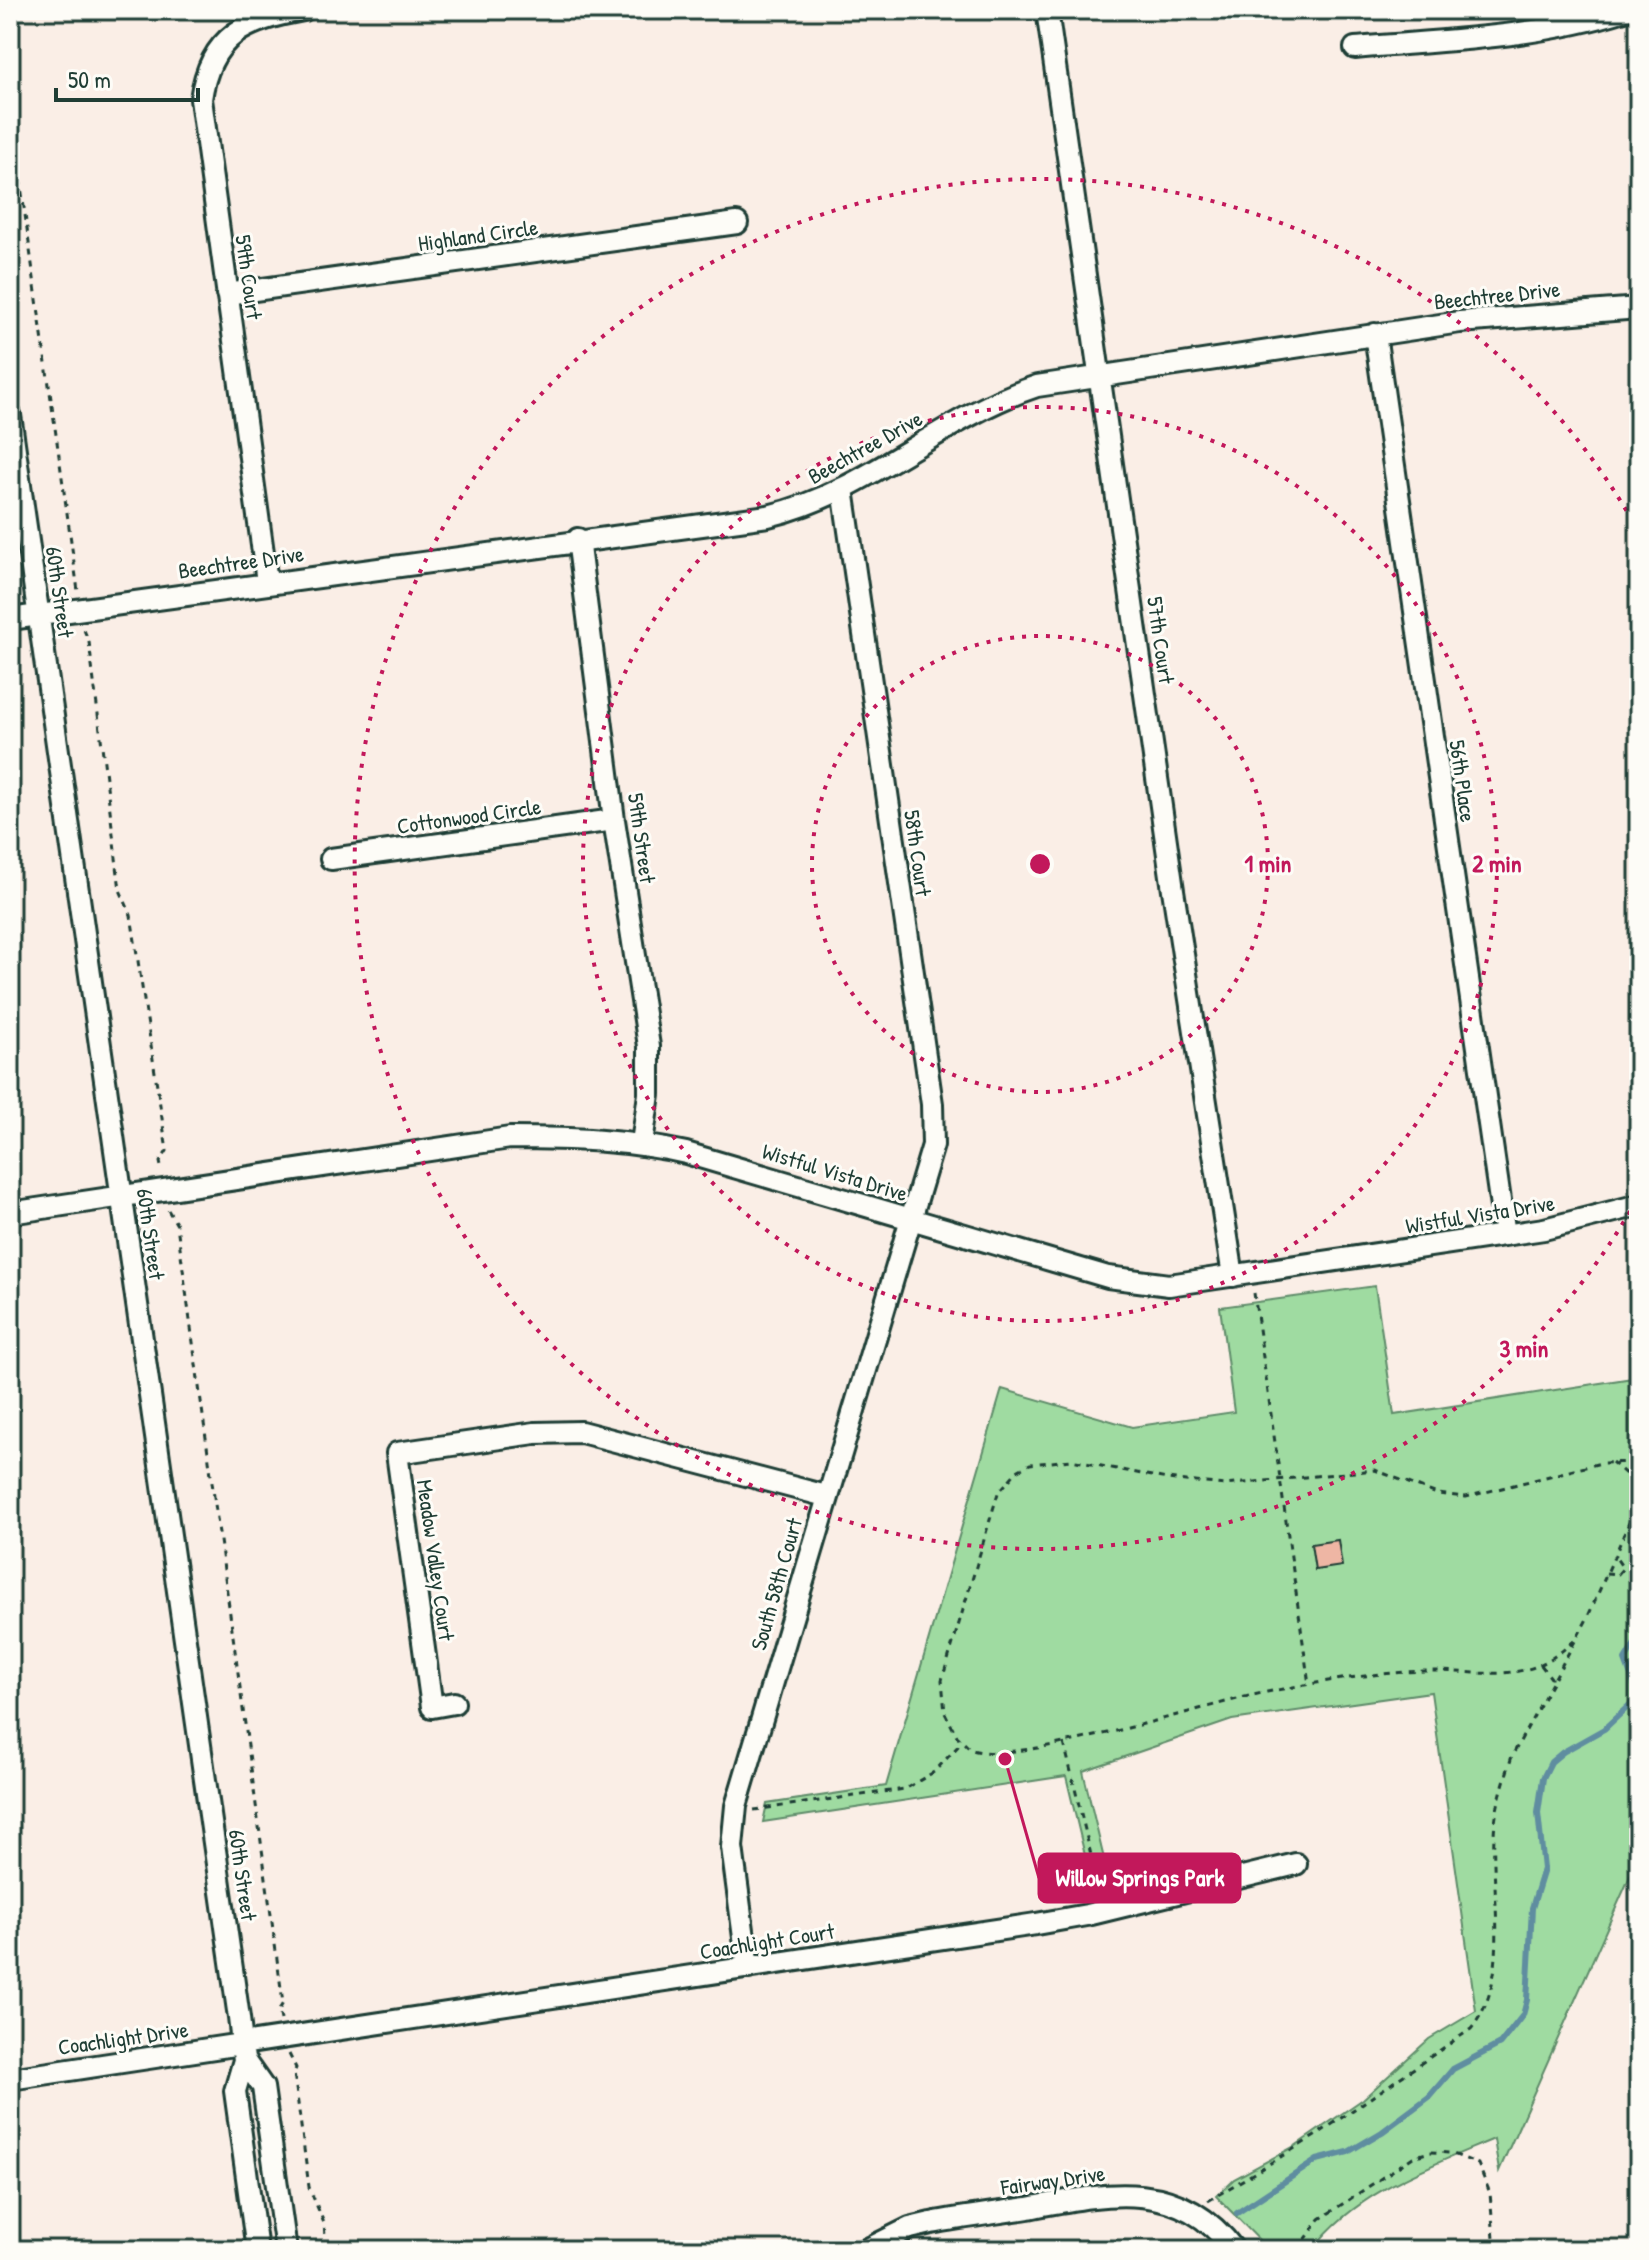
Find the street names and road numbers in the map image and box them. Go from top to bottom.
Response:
street label: Highland Circle [416,212,540,258]
street label: 59th Court [228,233,270,322]
street label: Beechtree Drive [1433,273,1562,317]
street label: Beechtree Drive [802,403,928,491]
street label: Beechtree Drive [176,538,306,586]
street label: 60th Street [39,544,81,640]
street label: 57th Court [1140,594,1182,686]
street label: 56th Place [1442,738,1484,824]
street label: Cottonwood Circle [395,791,543,841]
street label: 59th Street [621,791,663,885]
street label: 58th Court [897,808,939,898]
street label: Wistful Vista Drive [759,1136,912,1208]
street label: 60th Street [130,1186,172,1282]
street label: Wistful Vista Drive [1403,1187,1557,1241]
street label: Meadow Valley Court [410,1477,462,1643]
street label: South 58th Court [743,1514,809,1654]
street label: 60th Street [222,1827,264,1923]
street label: Coachlight Court [698,1916,837,1966]
street label: Coachlight Drive [56,2014,190,2062]
street label: Fairway Drive [998,2158,1107,2202]

